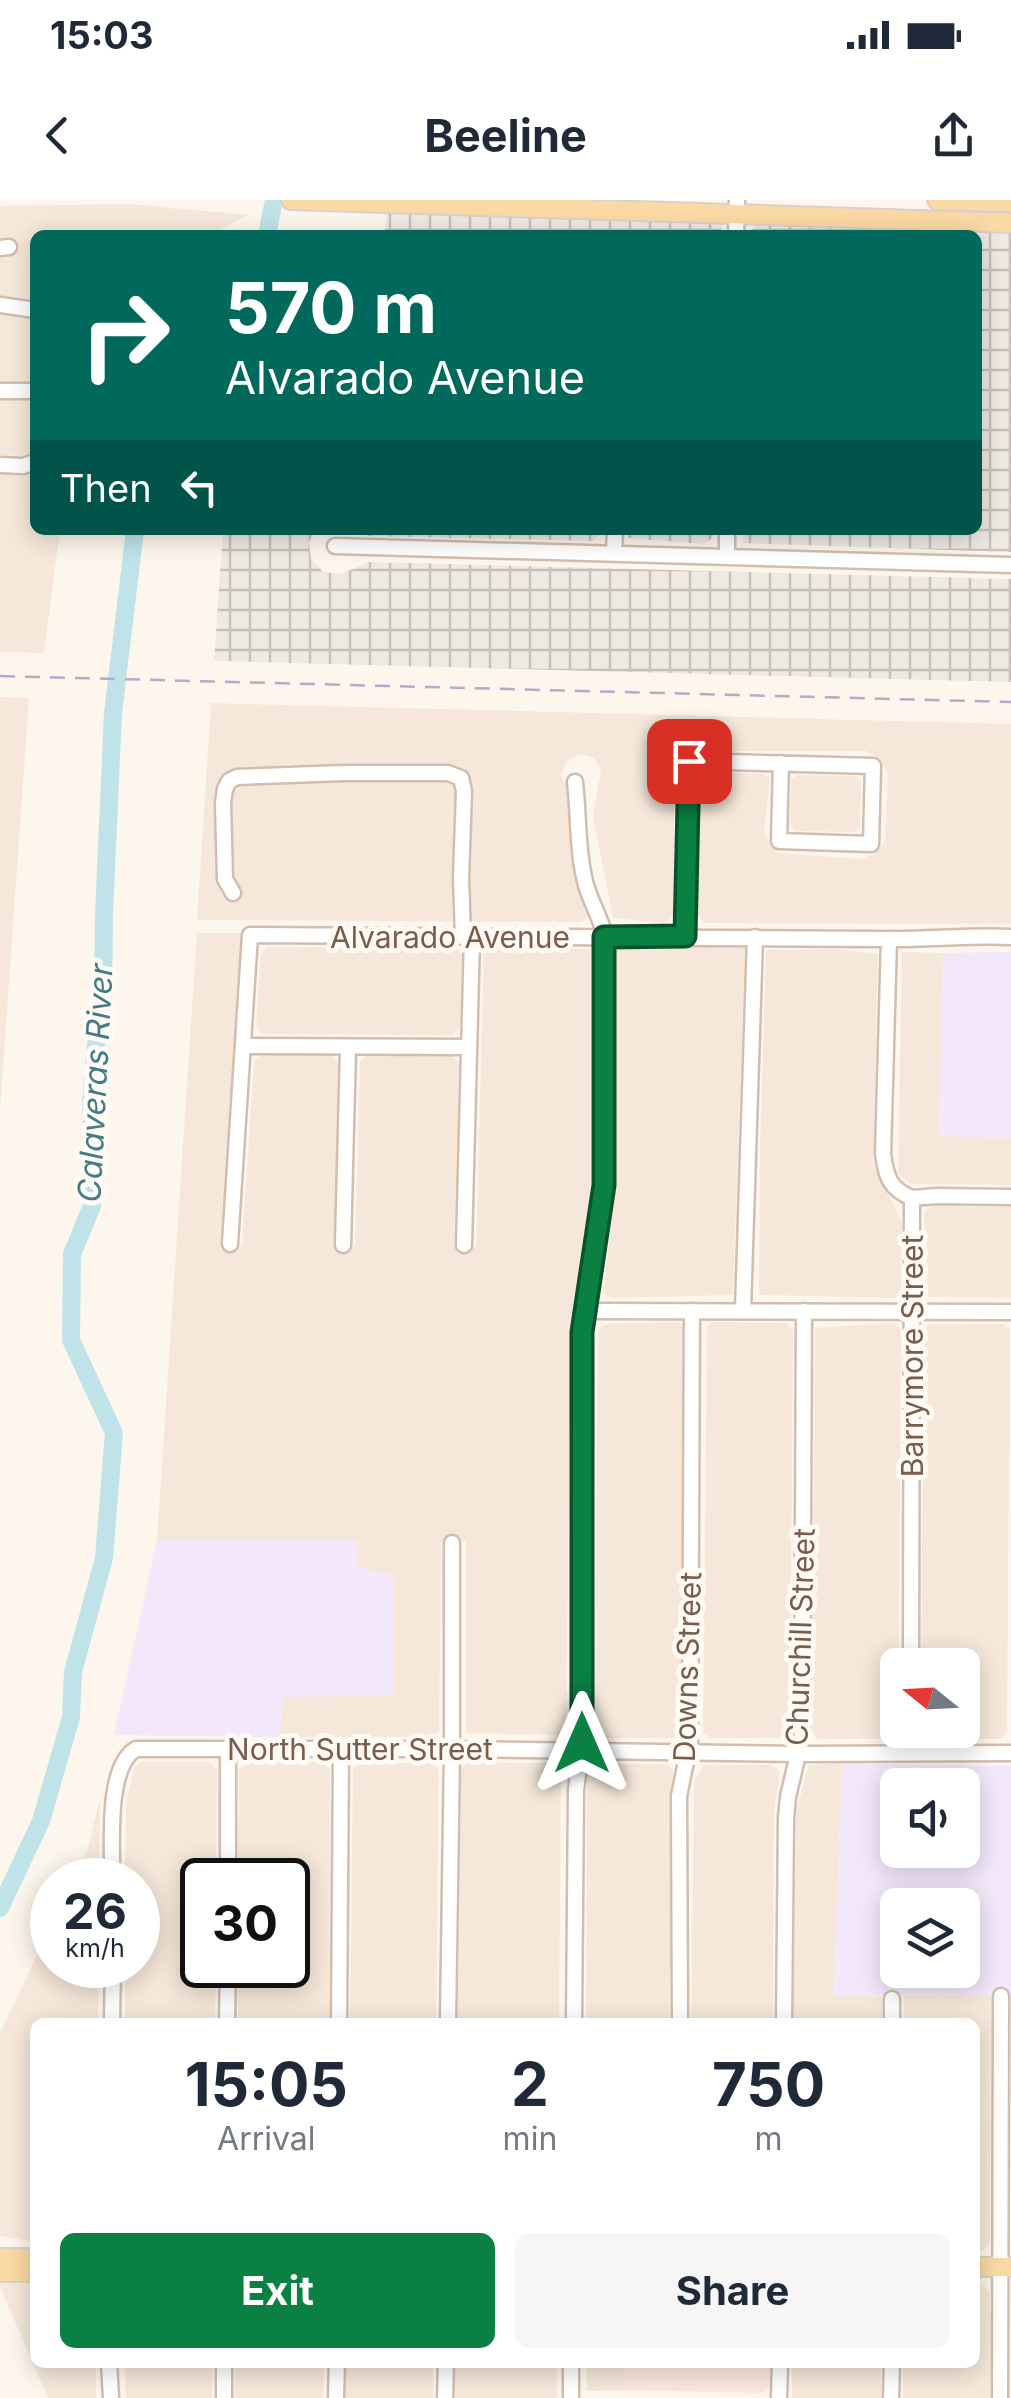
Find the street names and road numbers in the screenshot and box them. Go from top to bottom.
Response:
street label: Alvarado Avenue [330,919,570,955]
street label: Barrymore Street [894,1235,930,1477]
street label: Churchill Street [778,1527,822,1747]
street label: Downs Street [666,1571,708,1763]
street label: North Sutter Street [227,1731,493,1767]

